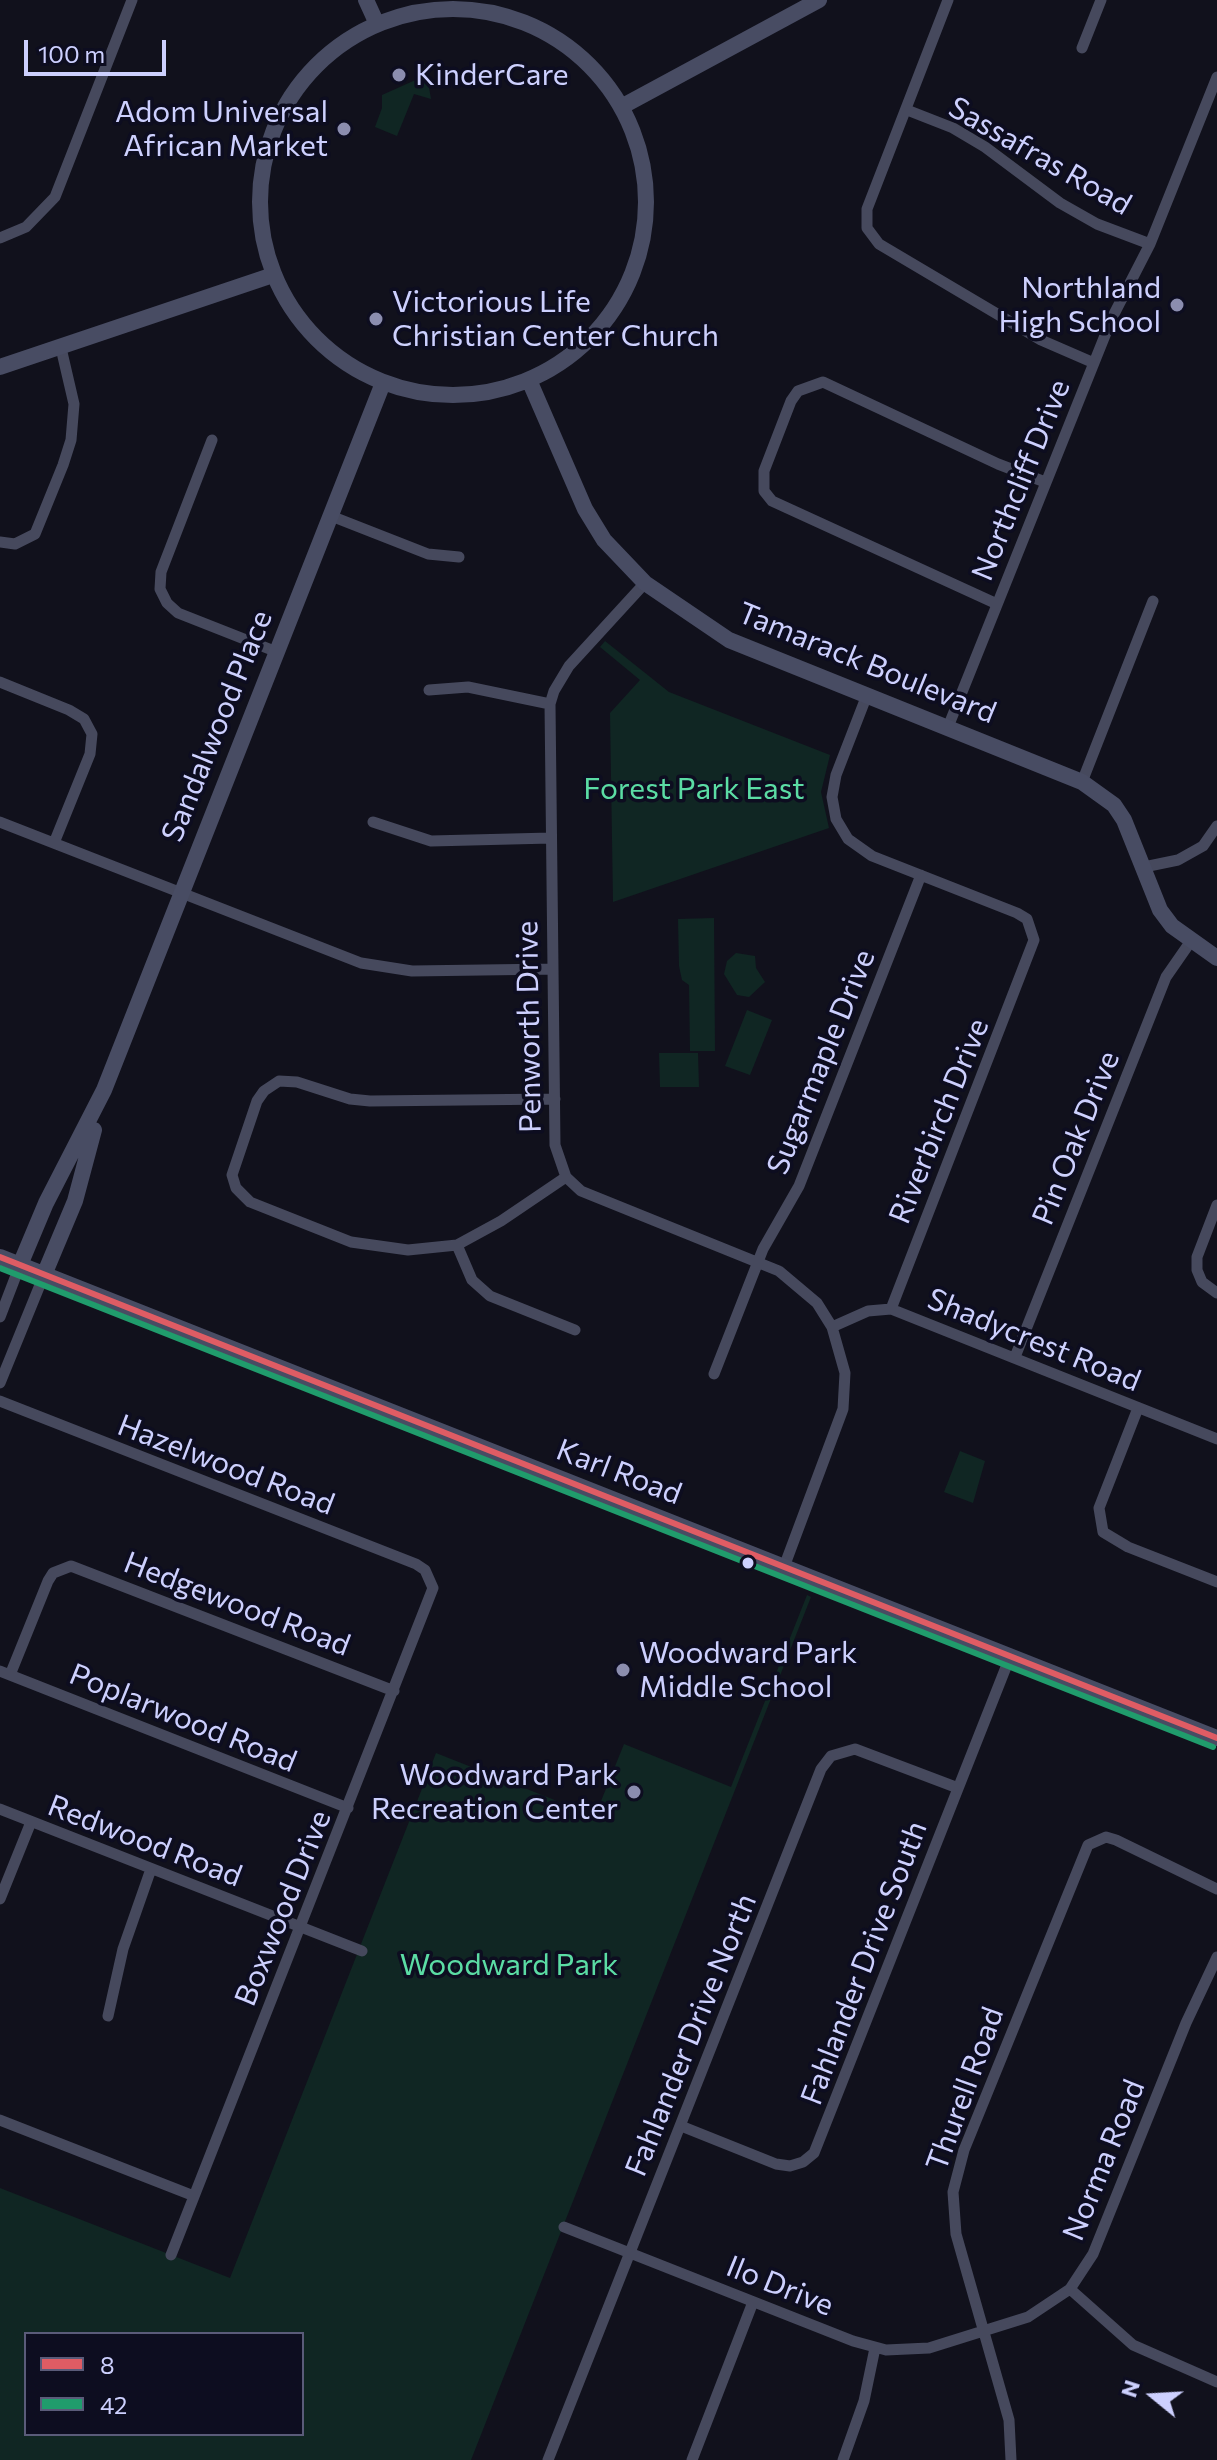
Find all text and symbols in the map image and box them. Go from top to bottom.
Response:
scale bar [28,24,170,74]
text: 100 m [38,39,105,68]
place label: KinderCare [415,57,569,93]
marker: KinderCare [390,66,408,84]
street label: Sassafras Road [942,89,1138,223]
place label: Adom Universal African Market [115,94,328,164]
marker: Adom Universal African Market [335,120,353,138]
place label: Northland High School [999,270,1161,340]
place label: Victorious Life Christian Center Church [392,284,719,354]
marker: Northland High School [1168,296,1186,314]
marker: Victorious Life Christian Center Church [367,310,385,328]
street label: Northcliff Drive [964,374,1078,586]
street label: Tamarack Boulevard [733,595,1001,731]
street label: Sandalwood Place [154,605,280,847]
park label: Forest Park East [583,771,805,807]
street label: Penworth Drive [509,921,549,1133]
street label: Sugarmaple Drive [759,944,883,1180]
street label: Riverbirch Drive [882,1013,996,1229]
street label: Pin Oak Drive [1025,1046,1127,1230]
street label: Shadycrest Road [922,1281,1146,1399]
street label: Hazelwood Road [113,1407,339,1523]
street label: Karl Road [551,1432,687,1512]
street label: Hedgewood Road [119,1544,355,1664]
unlabelled marker [740,1555,756,1571]
place label: Woodward Park Middle School [639,1635,857,1706]
street label: Poplarwood Road [64,1656,302,1780]
marker: Woodward Park Middle School [614,1661,632,1679]
place label: Woodward Park Recreation Center [371,1757,618,1828]
marker: Woodward Park Recreation Center [625,1783,643,1801]
street label: Redwood Road [43,1788,247,1894]
street label: Boxwood Drive [227,1805,339,2011]
street label: Fahlander Drive South [793,1816,935,2110]
street label: Fahlander Drive North [618,1889,764,2181]
park label: Woodward Park [400,1947,618,1983]
street label: Thurell Road [919,2002,1011,2176]
street label: Norma Road [1055,2074,1153,2246]
street label: Ilo Drive [721,2248,839,2324]
legend [24,2332,304,2436]
text: 8 [100,2350,115,2379]
north arrow [1113,2356,1193,2436]
text: N [1114,2376,1145,2400]
text: 42 [100,2390,127,2419]

